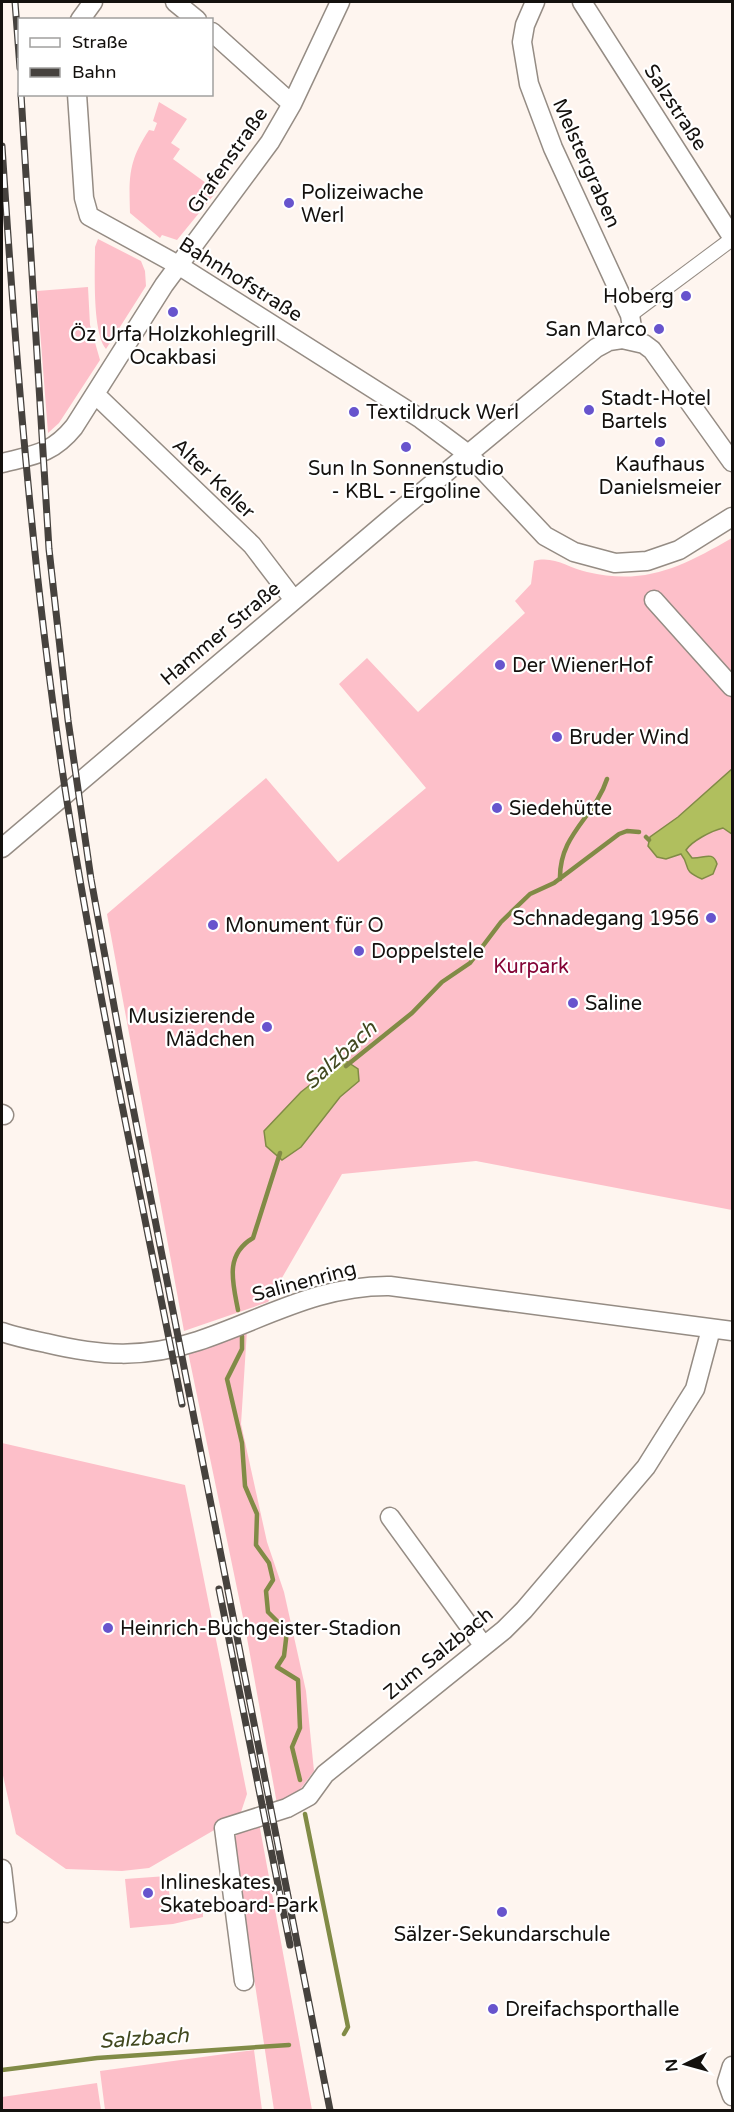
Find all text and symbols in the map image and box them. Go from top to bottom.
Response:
legend [18,18,213,96]
text: Straße [72,31,128,53]
street label: Salzstraße [638,60,712,155]
text: Bahn [72,61,117,83]
street label: Melstergraben [547,95,625,232]
street label: Grafenstraße [182,103,273,218]
place label: Polizeiwache Werl [301,181,424,228]
marker: Polizeiwache Werl [282,196,296,210]
street label: Bahnhofstraße [174,232,307,327]
place label: Hoberg [603,285,674,309]
marker: Hoberg [679,289,693,303]
marker: Öz Urfa Holzkohlegrill Ocakbasi [166,305,180,319]
place label: San Marco [545,318,647,342]
place label: Öz Urfa Holzkohlegrill Ocakbasi [70,322,276,370]
marker: San Marco [652,322,666,336]
place label: Stadt-Hotel Bartels [601,387,711,434]
place label: Textildruck Werl [366,401,519,425]
marker: Stadt-Hotel Bartels [582,403,596,417]
marker: Textildruck Werl [347,405,361,419]
street label: Alter Keller [167,434,260,524]
marker: Kaufhaus Danielsmeier [653,435,667,449]
marker: Sun In Sonnenstudio - KBL - Ergoline [399,440,413,454]
place label: Kaufhaus Danielsmeier [599,453,722,500]
place label: Sun In Sonnenstudio - KBL - Ergoline [308,457,504,504]
street label: Hammer Straße [156,577,285,691]
place label: Der WienerHof [512,654,653,678]
marker: Der WienerHof [493,658,507,672]
place label: Bruder Wind [569,726,689,750]
marker: Bruder Wind [550,730,564,744]
place label: Siedehütte [509,797,612,821]
marker: Siedehütte [490,801,504,815]
place label: Schnadegang 1956 [512,907,699,931]
marker: Schnadegang 1956 [704,911,718,925]
place label: Monument für O [225,914,384,938]
marker: Monument für O [206,918,220,932]
place label: Doppelstele [371,940,484,964]
marker: Doppelstele [352,944,366,958]
park label: Kurpark [493,955,569,979]
place label: Saline [585,992,642,1016]
marker: Saline [566,996,580,1010]
place label: Musizierende Mädchen [128,1005,255,1052]
water label: Salzbach [299,1015,383,1095]
marker: Musizierende Mädchen [260,1020,274,1034]
street label: Salinenring [250,1257,359,1307]
street label: Zum Salzbach [379,1602,498,1705]
place label: Heinrich-Buchgeister-Stadion [120,1617,401,1641]
marker: Heinrich-Buchgeister-Stadion [101,1621,115,1635]
place label: Inlineskates, Skateboard-Park [160,1871,318,1918]
marker: Inlineskates, Skateboard-Park [141,1886,155,1900]
marker: Sälzer-Sekundarschule [495,1905,509,1919]
place label: Sälzer-Sekundarschule [394,1923,610,1947]
place label: Dreifachsporthalle [505,1998,679,2022]
marker: Dreifachsporthalle [486,2002,500,2016]
water label: Salzbach [99,2023,191,2054]
north arrow [656,2034,716,2094]
text: N [662,2058,683,2072]

